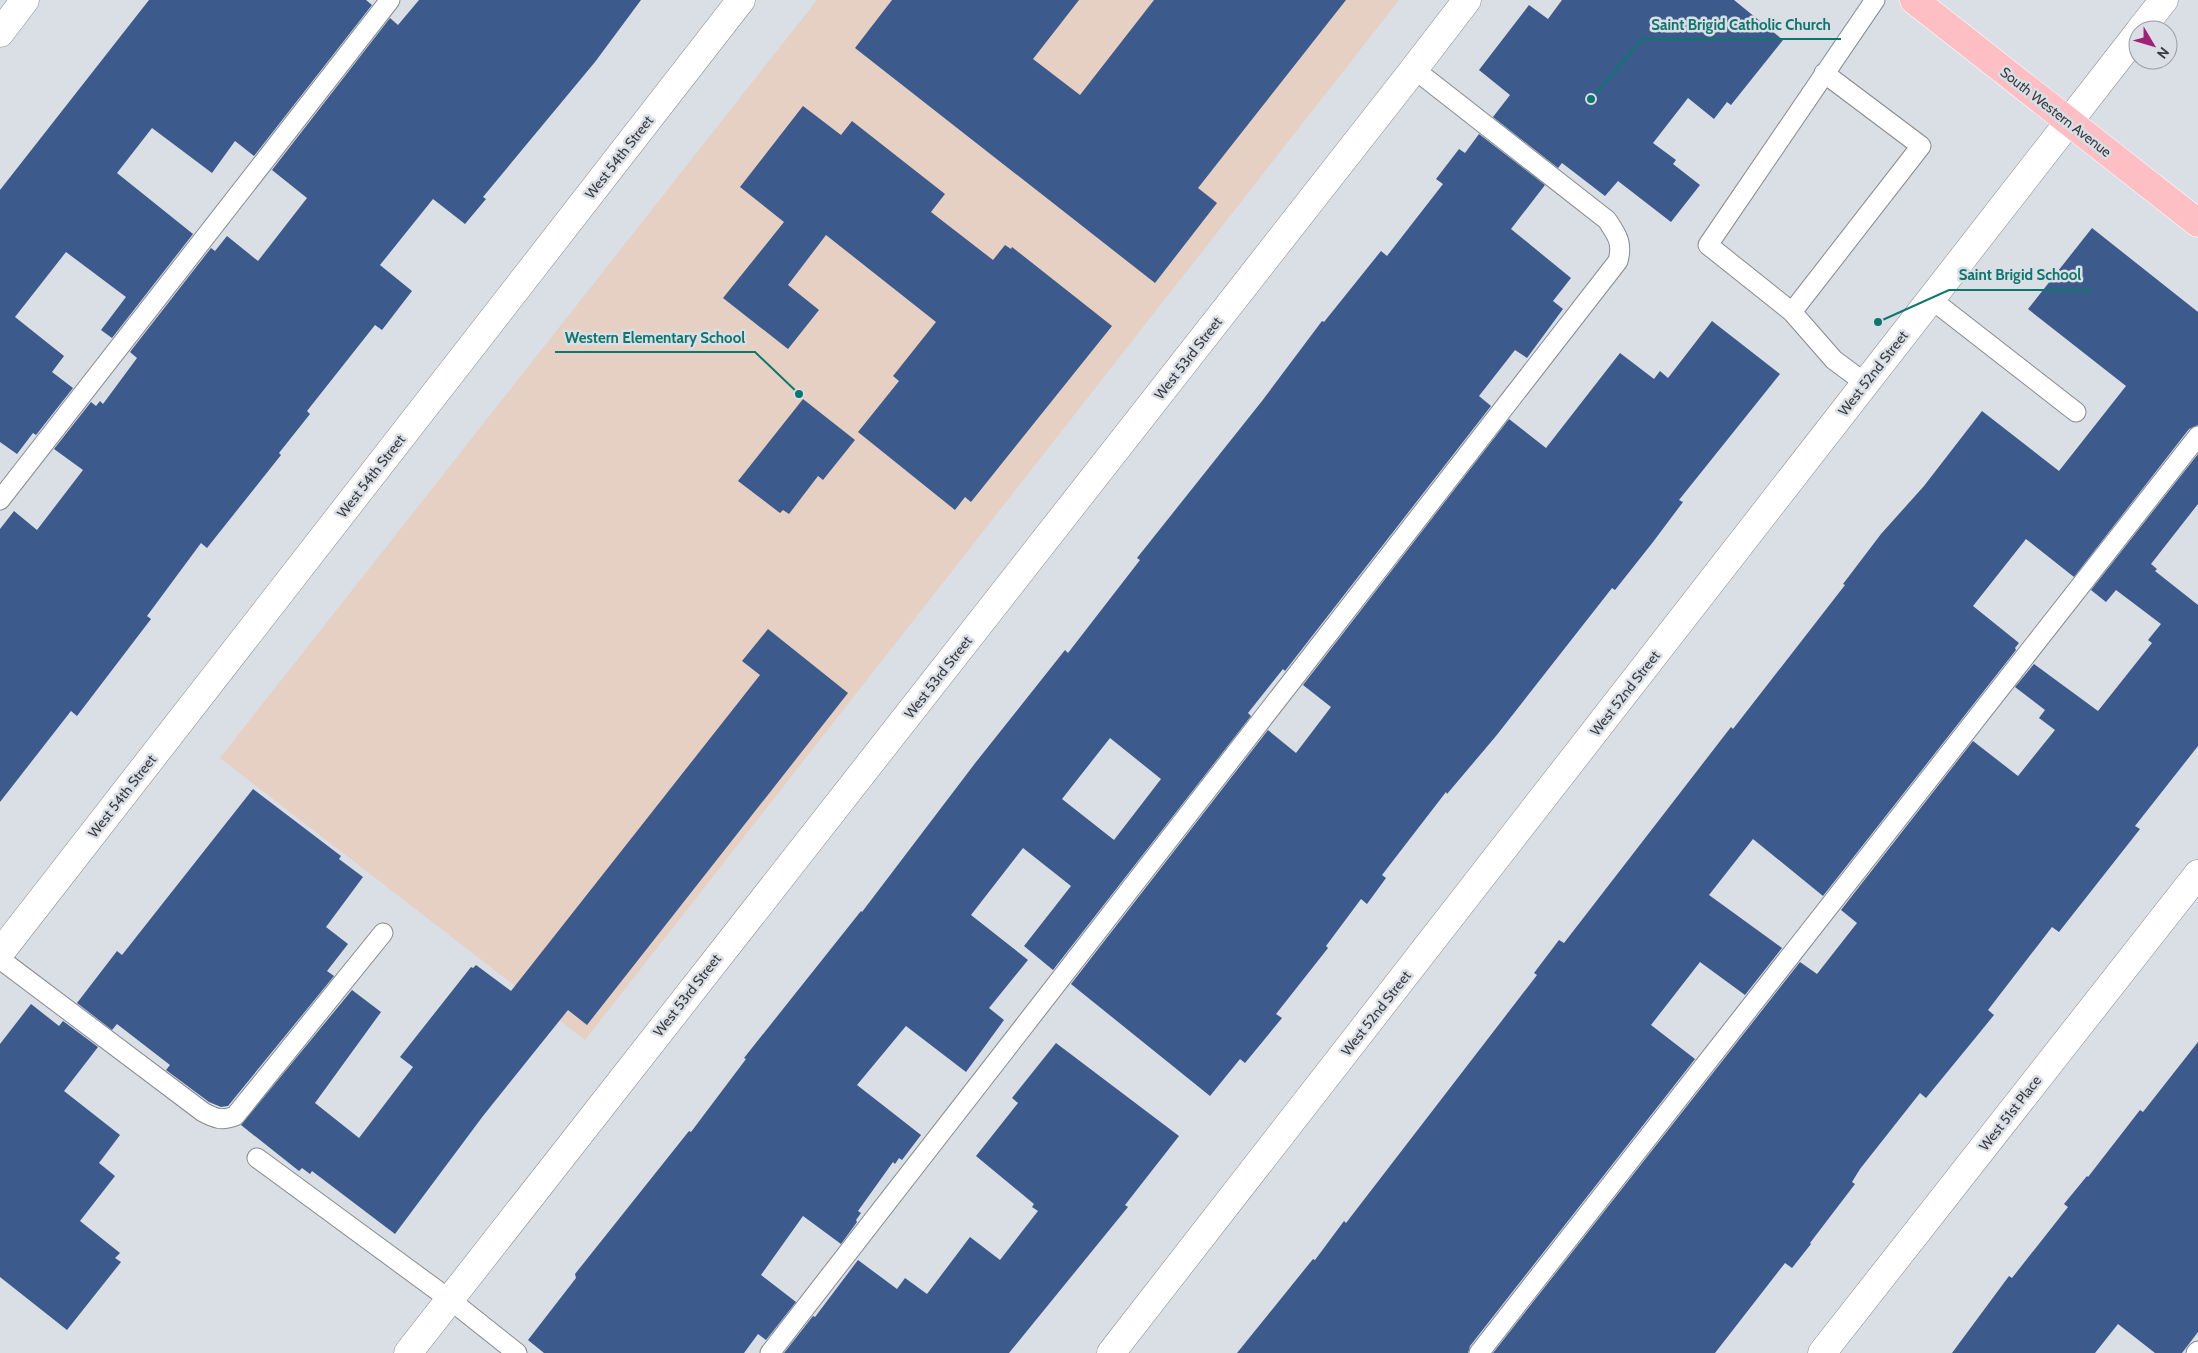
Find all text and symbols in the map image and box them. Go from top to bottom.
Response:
callout: Saint Brigid Catholic Church [1642,9,1841,39]
text: Saint Brigid Catholic Church [1651,16,1831,34]
north arrow [2128,20,2178,70]
text: N [2153,44,2173,62]
street label: South Western Avenue [1997,63,2115,161]
street label: West 54th Street [581,112,657,202]
callout: Saint Brigid School [1949,260,2092,290]
text: Saint Brigid School [1959,266,2081,284]
street label: West 53rd Street [1150,313,1226,403]
callout: Western Elementary School [555,322,755,352]
street label: West 52nd Street [1834,327,1912,419]
text: Western Elementary School [565,329,745,347]
street label: West 54th Street [333,431,409,521]
street label: West 53rd Street [900,632,976,722]
street label: West 52nd Street [1586,647,1664,739]
street label: West 54th Street [84,751,160,841]
street label: West 53rd Street [649,950,725,1040]
street label: West 52nd Street [1337,967,1415,1059]
street label: West 51st Place [1975,1072,2045,1154]

